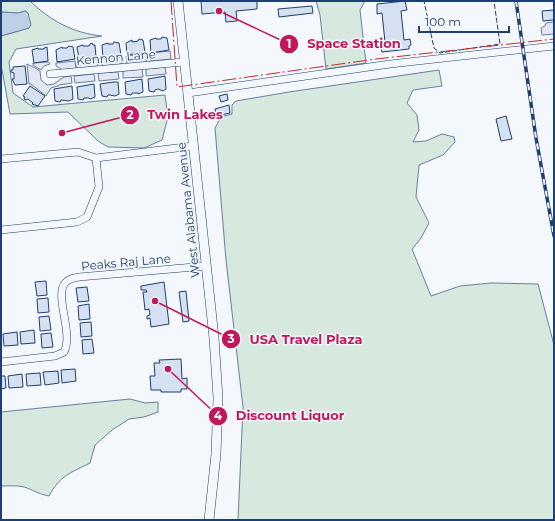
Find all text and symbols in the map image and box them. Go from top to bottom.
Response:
scale bar [419,8,509,34]
text: 100 m [425,14,461,29]
callout: Space Station [279,31,409,56]
text: Space Station [307,35,401,51]
text: 1 [287,36,291,51]
street label: Kennon Lane [75,46,157,68]
callout: Twin Lakes [120,102,231,127]
text: Twin Lakes [147,106,223,122]
text: 2 [126,107,134,122]
street label: West Alabama Avenue [173,142,203,278]
street label: Peaks Raj Lane [80,251,172,273]
callout: USA Travel Plaza [221,327,370,352]
text: 3 [226,331,235,346]
text: USA Travel Plaza [250,331,362,347]
callout: Discount Liquor [208,403,353,428]
text: Discount Liquor [236,407,345,423]
text: 4 [214,408,223,423]

